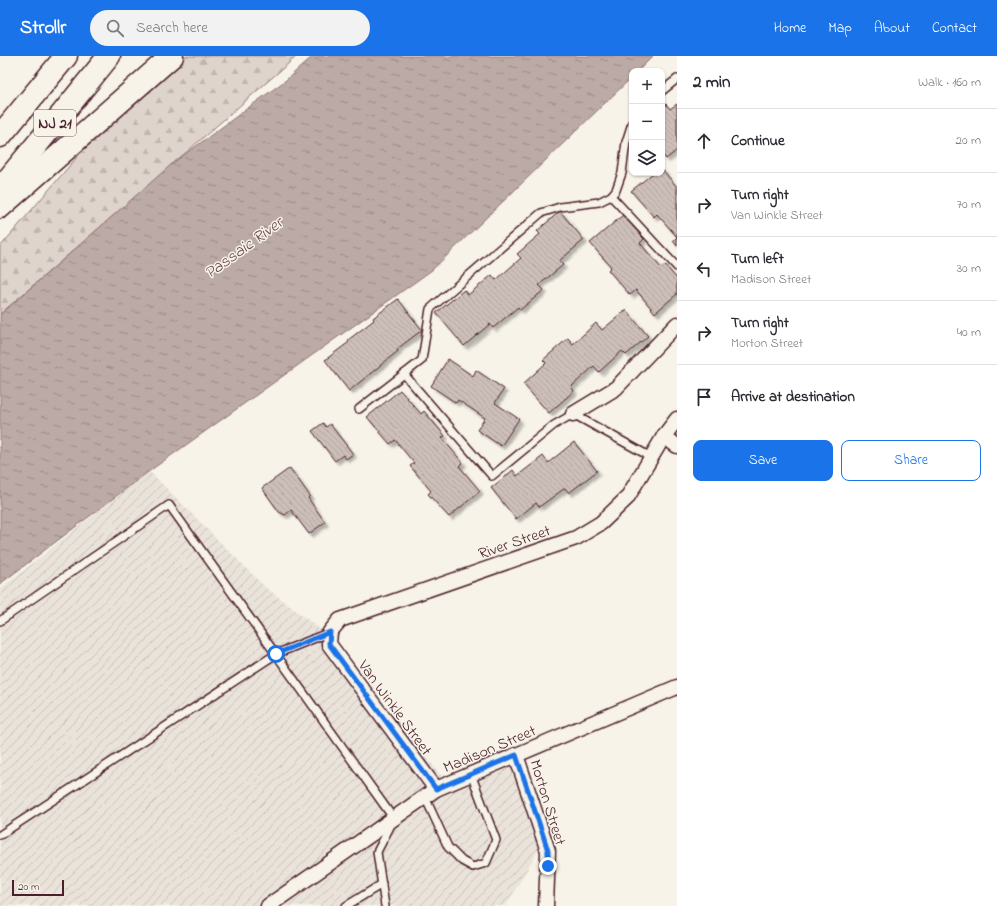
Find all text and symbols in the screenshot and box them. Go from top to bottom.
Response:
search box [90,10,370,46]
text: Strollr [20,15,66,42]
icon: search [104,17,126,39]
text: Search here [136,17,208,39]
text: Home [774,18,806,39]
text: Map [828,18,852,39]
text: About [874,18,910,39]
text: Contact [932,18,977,39]
map controls [629,68,665,176]
button: + [629,68,665,104]
text: 2 min [693,70,730,95]
text: Walk · 160 m [918,73,981,92]
button: − [629,104,665,140]
road number: NJ 21 [34,110,76,136]
icon: ahead [693,130,715,152]
text: Continue [731,130,785,152]
text: 20 m [956,131,981,150]
button: layers [629,140,665,176]
text: Turn right [731,184,789,206]
icon: right [693,194,715,216]
text: 70 m [957,195,981,214]
text: Van Winkle Street [731,206,823,225]
water label: Passaic River [199,210,291,285]
text: Turn left [731,248,784,270]
icon: left [693,258,715,280]
text: 30 m [957,259,981,278]
text: Madison Street [731,270,811,289]
text: Turn right [731,312,789,334]
icon: right [693,322,715,344]
text: 40 m [957,323,981,342]
text: Morton Street [731,334,803,353]
icon: arrive [693,386,715,408]
text: Arrive at destination [731,386,855,408]
button: Save [693,440,833,481]
button: Share [841,440,981,481]
street label: River Street [475,519,555,566]
route start [267,645,285,663]
street label: Van Winkle Street [351,655,438,762]
street label: Madison Street [440,719,541,780]
street label: Morton Street [523,757,572,849]
route end [539,857,557,875]
scale bar [12,878,64,897]
text: 20 m [18,879,40,895]

